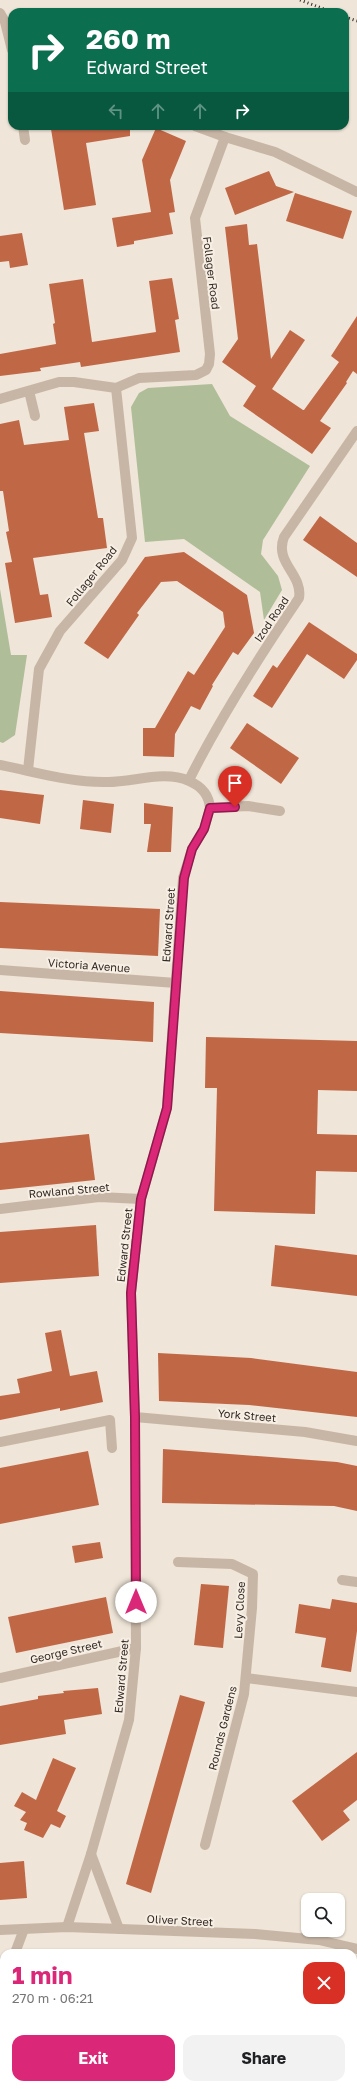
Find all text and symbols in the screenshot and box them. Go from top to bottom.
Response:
text: 260 m [86,22,171,55]
icon: right [20,24,72,76]
text: Edward Street [86,56,208,78]
icon: left [105,100,127,122]
icon: ahead [147,100,169,122]
icon: ahead [189,100,211,122]
icon: right [231,100,253,122]
street label: Follager Road [201,236,223,310]
street label: Follager Road [63,543,119,609]
street label: Izod Road [251,594,291,644]
pin [218,766,252,807]
icon: arrive [224,772,246,794]
street label: Edward Street [159,887,177,963]
street label: Victoria Avenue [47,956,131,974]
street label: Rowland Street [28,1180,110,1200]
street label: Edward Street [114,1207,134,1283]
street label: York Street [217,1406,277,1424]
position arrow [115,1581,157,1623]
street label: Levy Close [231,1581,247,1639]
street label: George Street [29,1636,103,1666]
street label: Edward Street [111,1638,131,1714]
street label: Rounds Gardens [205,1684,239,1772]
map controls [301,1893,345,1937]
button: search [301,1893,345,1937]
street label: Oliver Street [146,1912,214,1928]
text: 1 min [12,1960,72,1989]
button: close [303,1962,345,2004]
text: 270 m · 06:21 [12,1990,93,2006]
button: Exit [12,2035,175,2081]
button: Share [183,2035,345,2081]

